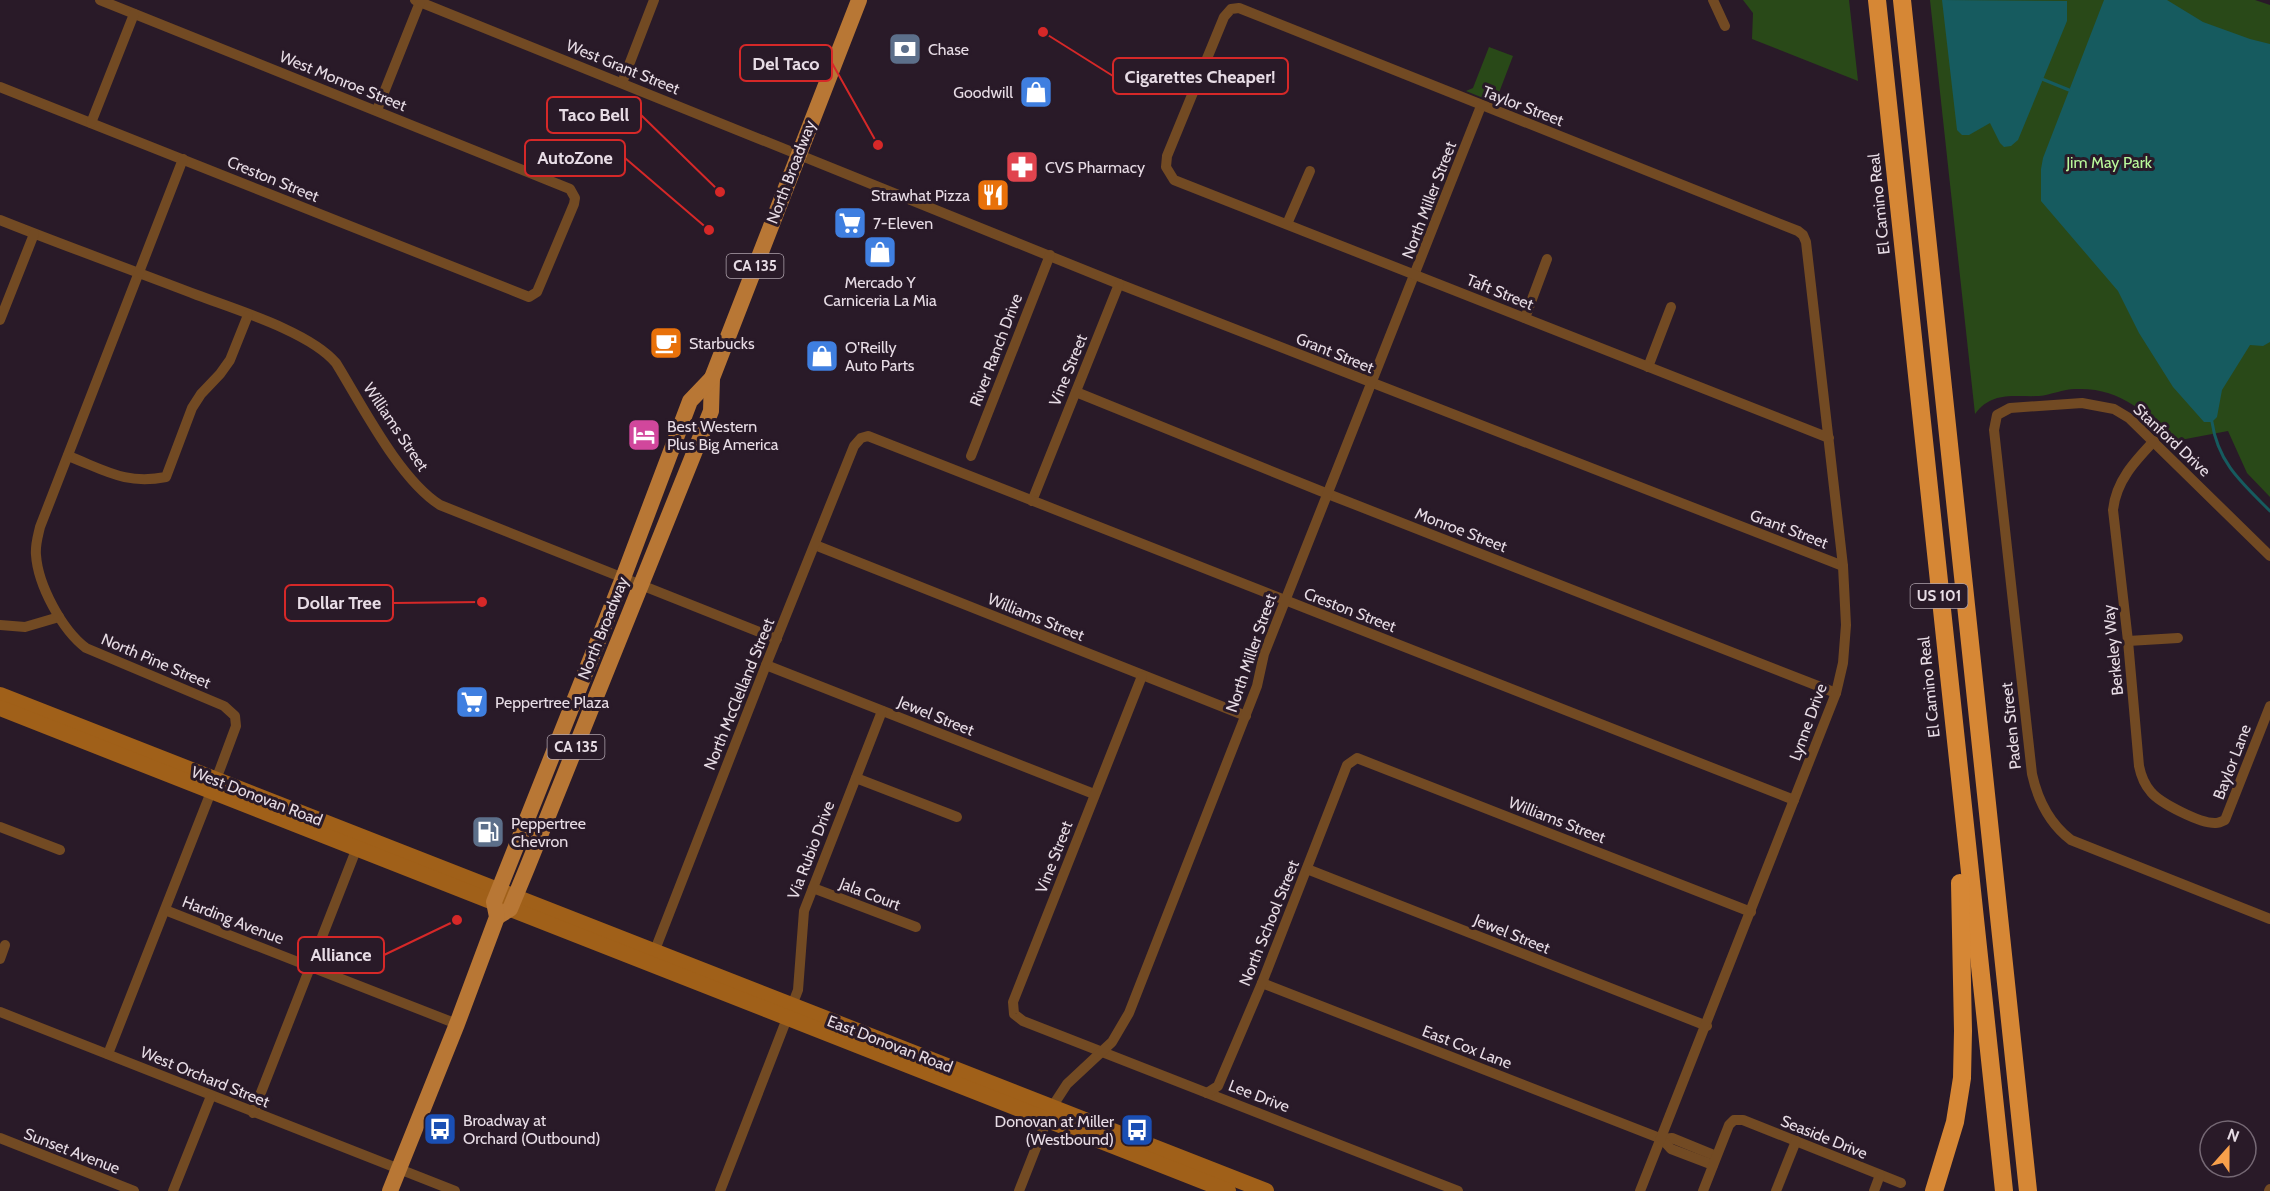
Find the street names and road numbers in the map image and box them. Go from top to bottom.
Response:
street label: West Grant Street [564,36,683,99]
street label: West Monroe Street [277,47,410,115]
street label: Taylor Street [1480,82,1567,130]
street label: North Broadway [763,118,819,226]
street label: North Miller Street [1398,138,1460,261]
street label: Creston Street [224,152,322,206]
street label: El Camino Real [1864,152,1894,255]
road number: CA 135 [726,254,783,278]
street label: Taft Street [1464,270,1537,314]
street label: River Ranch Drive [966,291,1026,409]
street label: Grant Street [1293,329,1377,377]
street label: Vine Street [1045,331,1091,409]
street label: Williams Street [359,379,433,475]
street label: Stanford Drive [2130,400,2214,480]
street label: Monroe Street [1412,504,1510,556]
street label: Grant Street [1747,505,1831,553]
street label: North Broadway [574,574,632,682]
street label: Creston Street [1301,584,1399,637]
road number: US 101 [1910,584,1968,608]
street label: Williams Street [985,589,1088,645]
street label: North Miller Street [1222,591,1280,715]
street label: Berkeley Way [2099,604,2127,696]
street label: North McClelland Street [700,615,778,773]
street label: North Pine Street [98,629,214,693]
street label: El Camino Real [1914,635,1944,738]
street label: Lynne Drive [1785,681,1831,763]
street label: Paden Street [1997,681,2025,770]
street label: Jewel Street [894,692,977,740]
street label: Baylor Lane [2209,722,2255,802]
road number: CA 135 [548,735,604,759]
street label: West Donovan Road [189,762,325,830]
street label: Williams Street [1506,793,1609,847]
street label: Via Rubio Drive [784,798,838,902]
street label: Vine Street [1032,818,1077,896]
street label: North School Street [1235,857,1303,989]
street label: Jala Court [836,873,904,915]
street label: Harding Avenue [180,892,286,948]
street label: Jewel Street [1470,910,1553,958]
street label: East Donovan Road [825,1011,955,1077]
street label: East Cox Lane [1420,1021,1514,1073]
street label: West Orchard Street [138,1042,273,1112]
street label: Lee Drive [1226,1076,1292,1116]
street label: Seaside Drive [1778,1111,1870,1163]
street label: Sunset Avenue [21,1124,123,1178]

